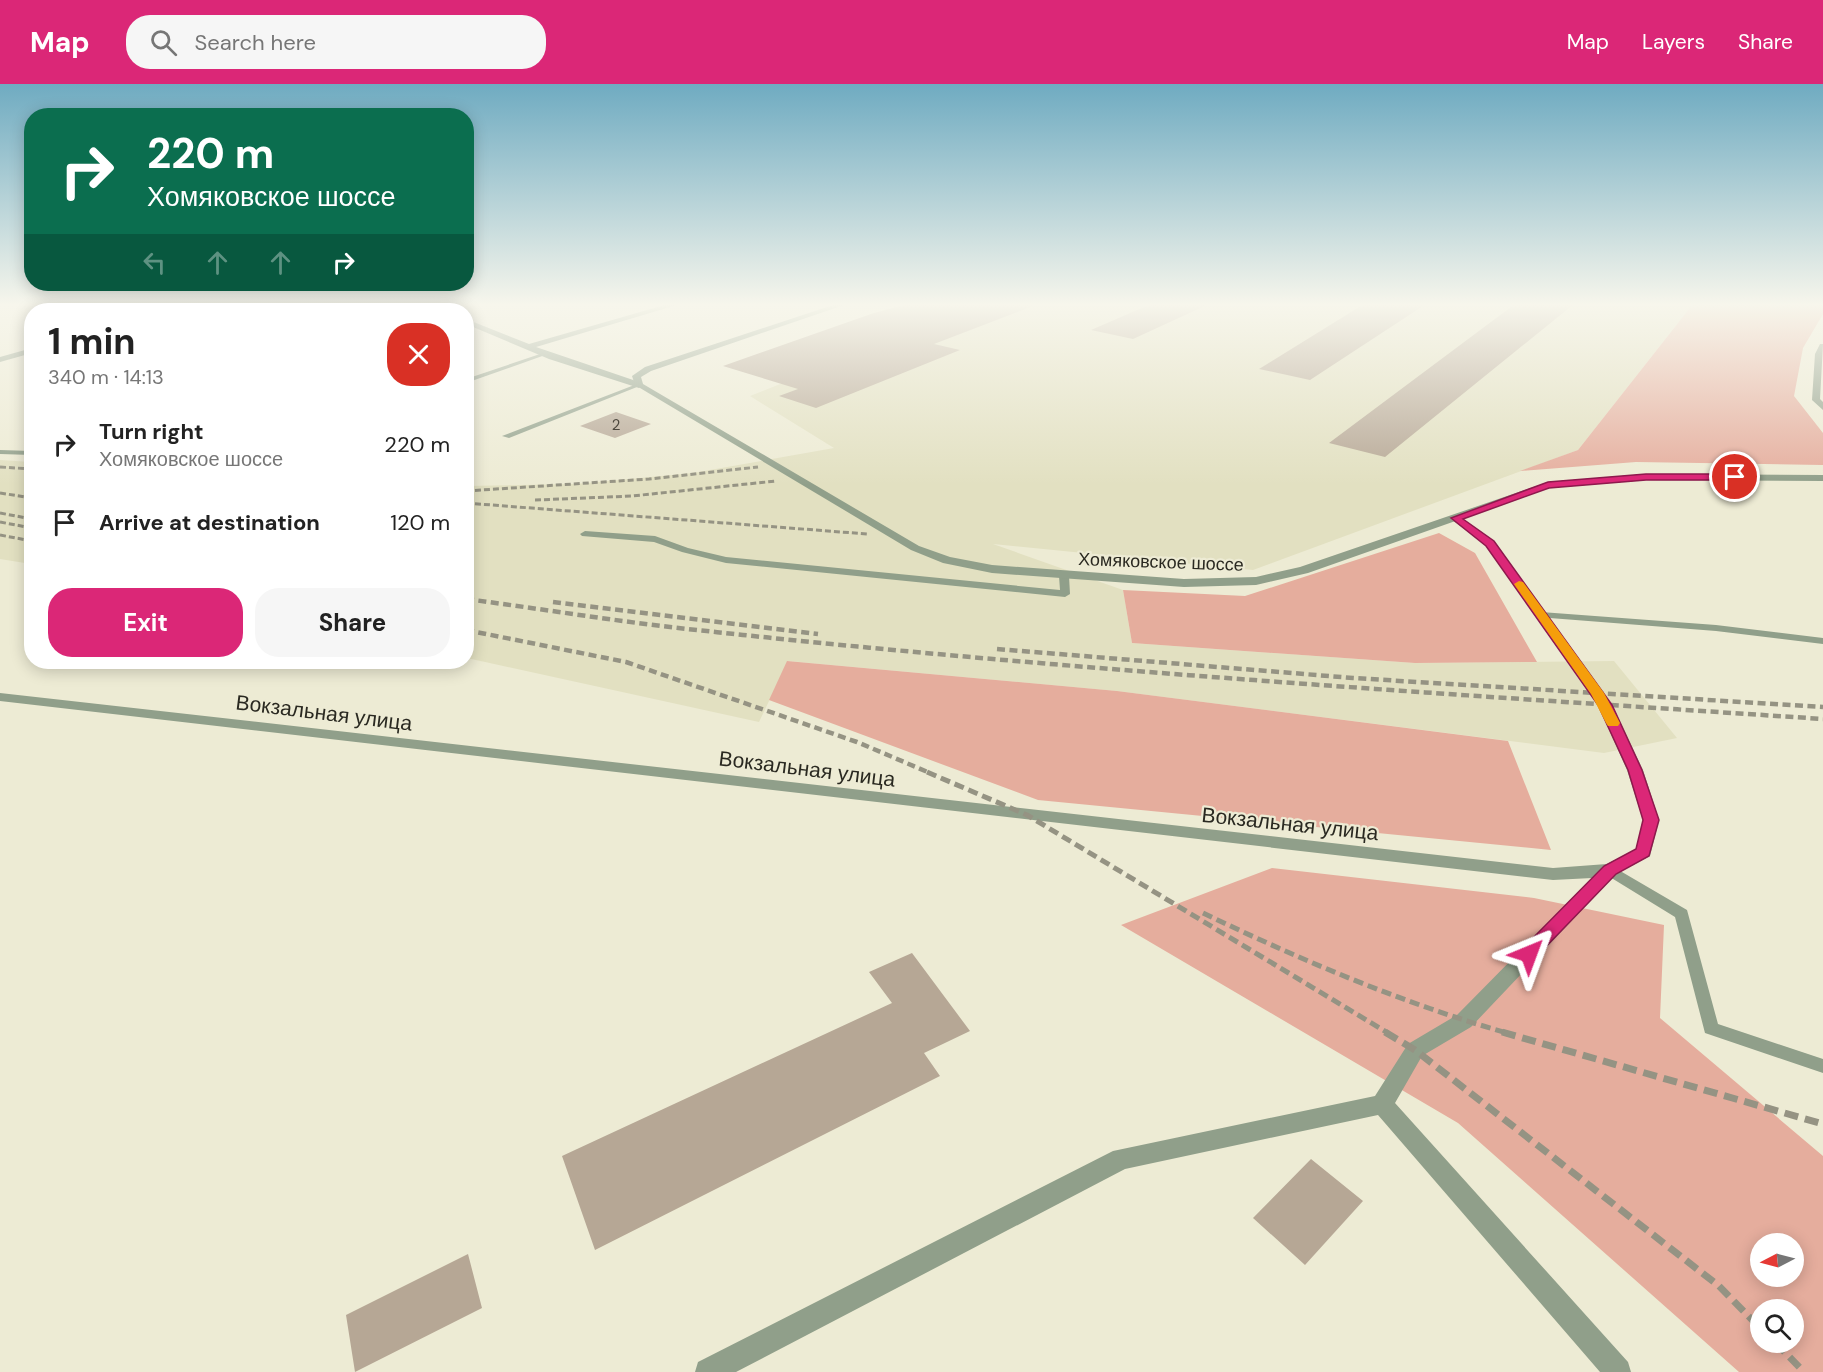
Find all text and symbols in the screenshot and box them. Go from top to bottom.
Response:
search box [126,15,546,69]
text: Map [30,24,90,61]
icon: search [147,26,180,59]
text: Search here [195,28,316,57]
text: Map [1567,28,1609,56]
text: Layers [1642,28,1705,56]
text: Share [1738,28,1793,56]
text: 220 m [147,126,274,181]
icon: right [48,132,126,210]
text: Хомяковское шоссе [147,179,396,214]
icon: left [138,246,171,279]
icon: ahead [201,246,234,279]
icon: ahead [264,246,297,279]
icon: right [327,246,360,279]
text: 1 min [48,318,136,365]
button: close [387,323,450,386]
text: 340 m · 14:13 [48,364,164,390]
house number: 2 [612,415,620,435]
text: Turn right [99,417,204,446]
icon: right [48,428,81,461]
text: 220 m [384,430,450,459]
text: Хомяковское шоссе [99,446,283,472]
pin [1709,451,1760,502]
icon: arrive [1718,460,1751,493]
icon: arrive [48,506,81,539]
text: Arrive at destination [99,508,320,537]
text: 120 m [390,508,450,537]
street label: Хомяковское шоссе [1078,547,1244,577]
button: Exit [48,588,243,657]
button: Share [255,588,450,657]
street label: Вокзальная улица [234,688,414,738]
street label: Вокзальная улица [717,744,897,794]
street label: Вокзальная улица [1200,801,1380,847]
position arrow [1497,922,1561,986]
north arrow [1750,1233,1804,1287]
map controls [1750,1233,1804,1353]
button: search [1750,1299,1804,1353]

